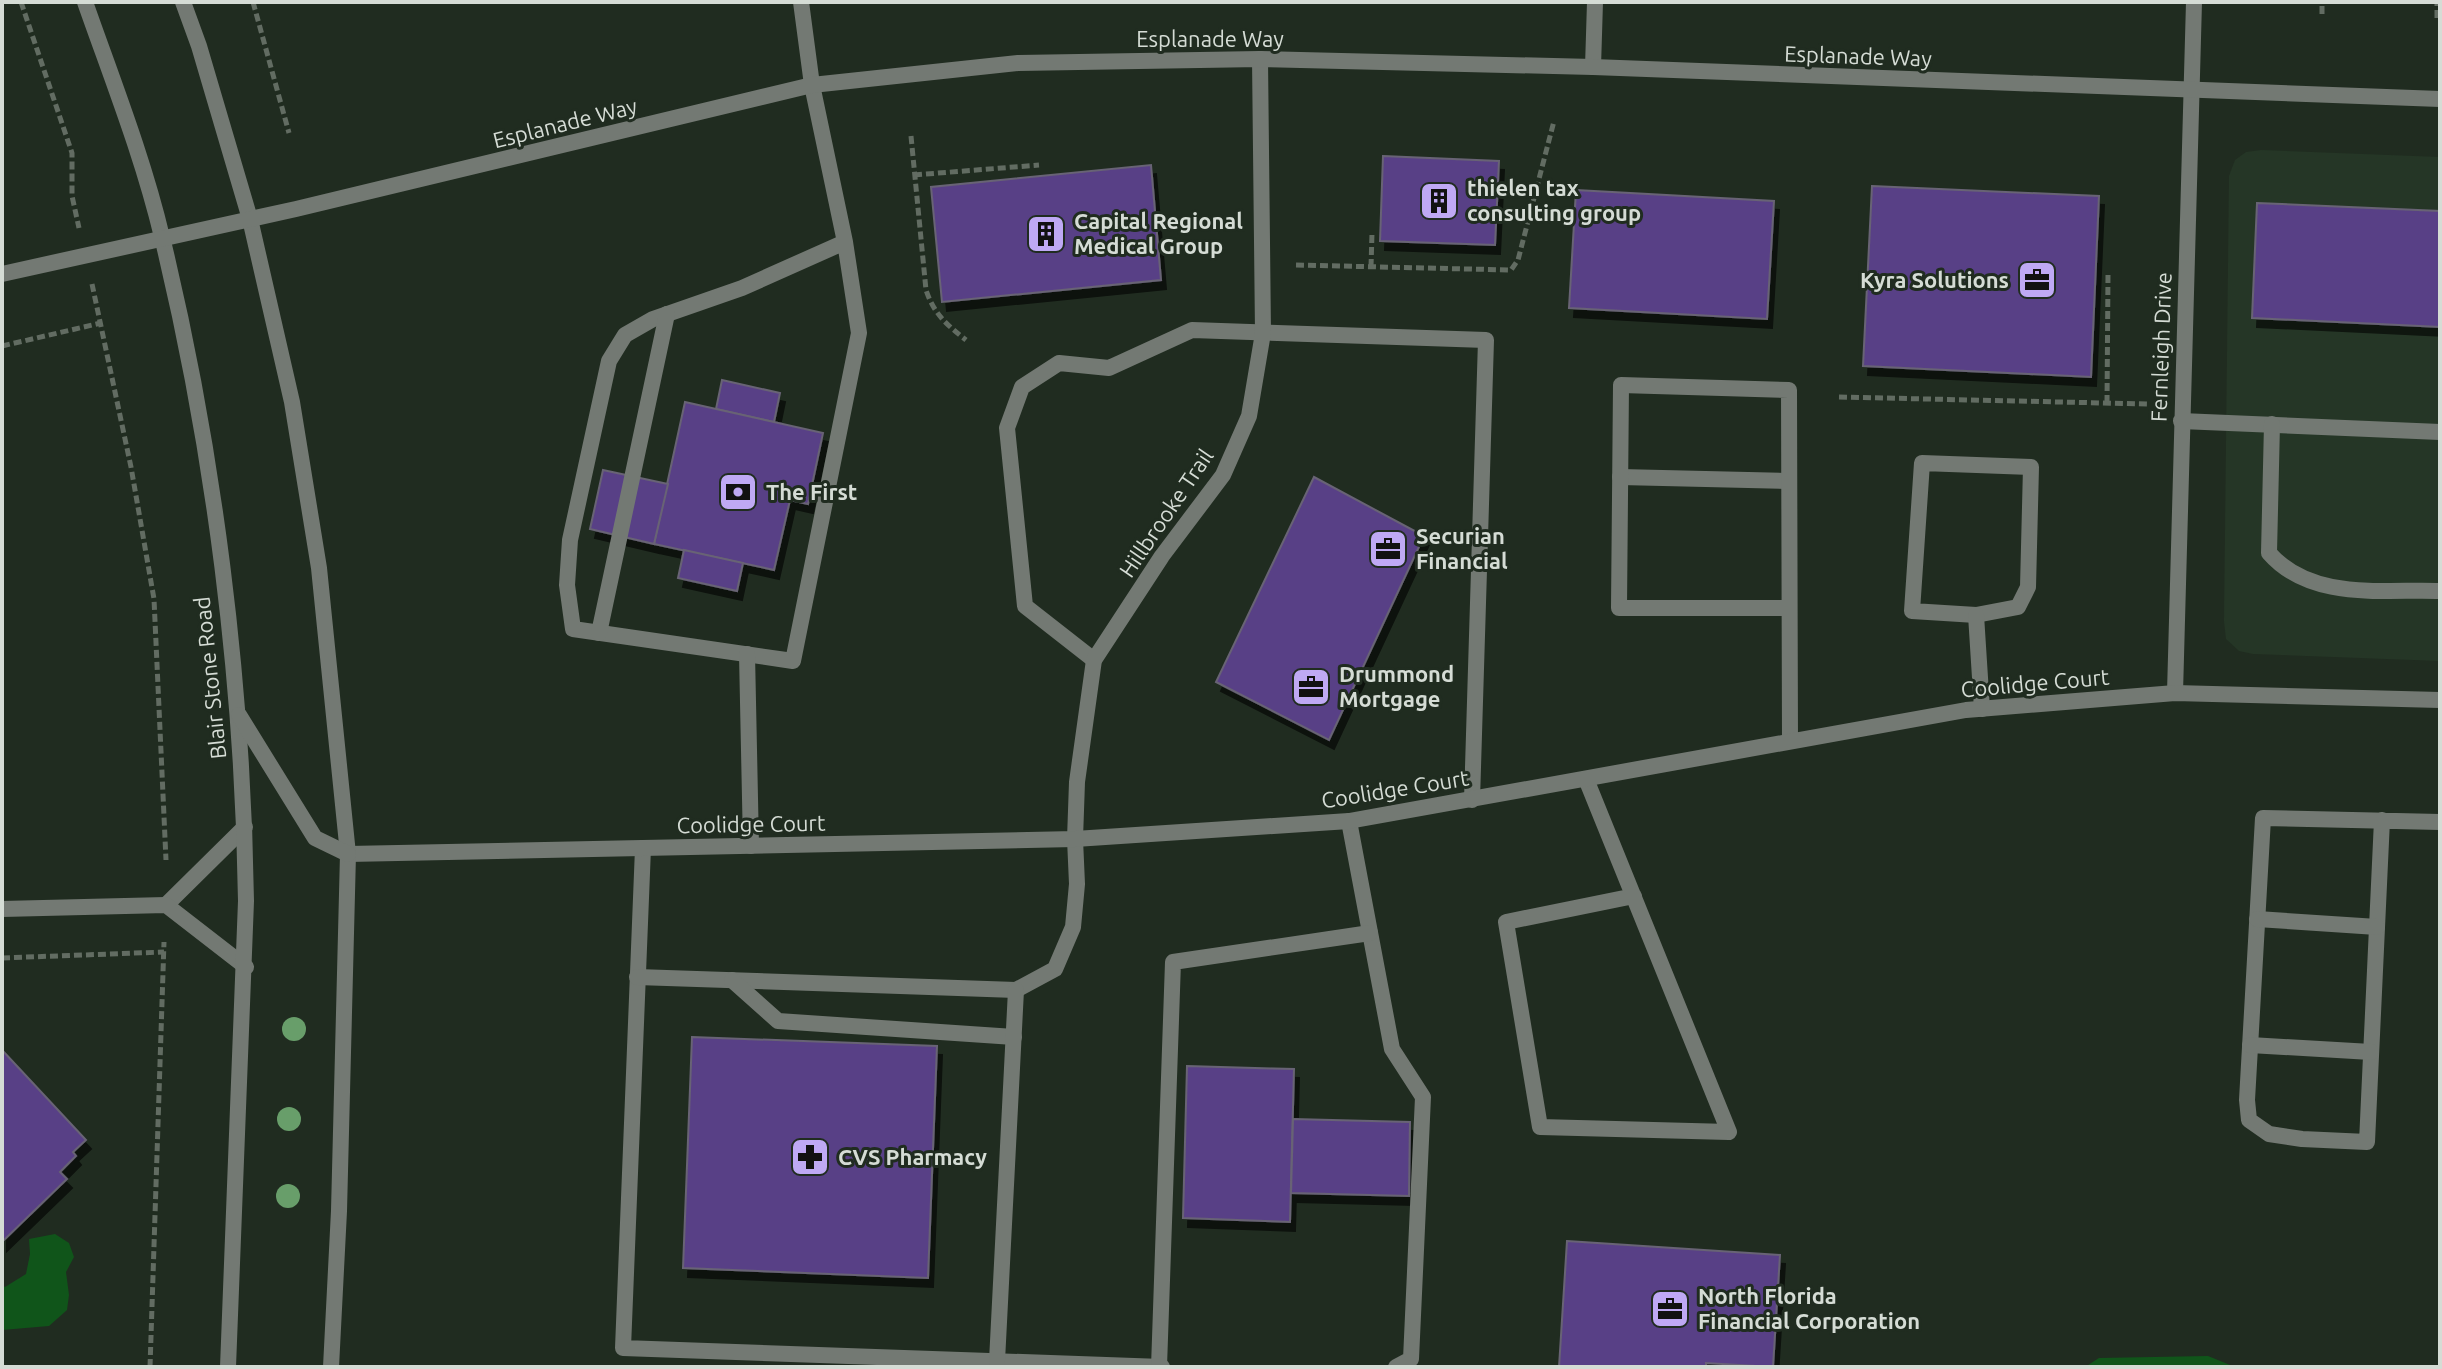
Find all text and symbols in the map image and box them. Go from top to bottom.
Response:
street label: Esplanade Way [1136,26,1284,51]
street label: Esplanade Way [1784,40,1933,71]
street label: Esplanade Way [490,92,640,152]
place label: thielen tax consulting group [1467,175,1641,225]
building icon: thielen tax consulting group [1418,180,1460,222]
place label: Capital Regional Medical Group [1074,208,1243,258]
building icon: Capital Regional Medical Group [1025,213,1067,255]
office icon: Kyra Solutions [2016,259,2058,301]
place label: Kyra Solutions [1860,267,2009,292]
street label: Fernleigh Drive [2145,272,2176,422]
street label: Hillbrooke Trail [1113,444,1218,582]
bank icon: The First [717,471,759,513]
place label: The First [766,479,857,504]
place label: Securian Financial [1416,523,1508,573]
office icon: Securian Financial [1367,528,1409,570]
street label: Blair Stone Road [189,596,230,761]
place label: Drummond Mortgage [1339,661,1454,711]
street label: Coolidge Court [1960,664,2111,701]
office icon: Drummond Mortgage [1290,666,1332,708]
street label: Coolidge Court [1319,764,1471,812]
street label: Coolidge Court [676,810,826,837]
pharmacy icon: CVS Pharmacy [789,1136,831,1178]
place label: CVS Pharmacy [838,1144,987,1169]
place label: North Florida Financial Corporation [1698,1283,1920,1333]
office icon: North Florida Financial Corporation [1649,1288,1691,1330]

